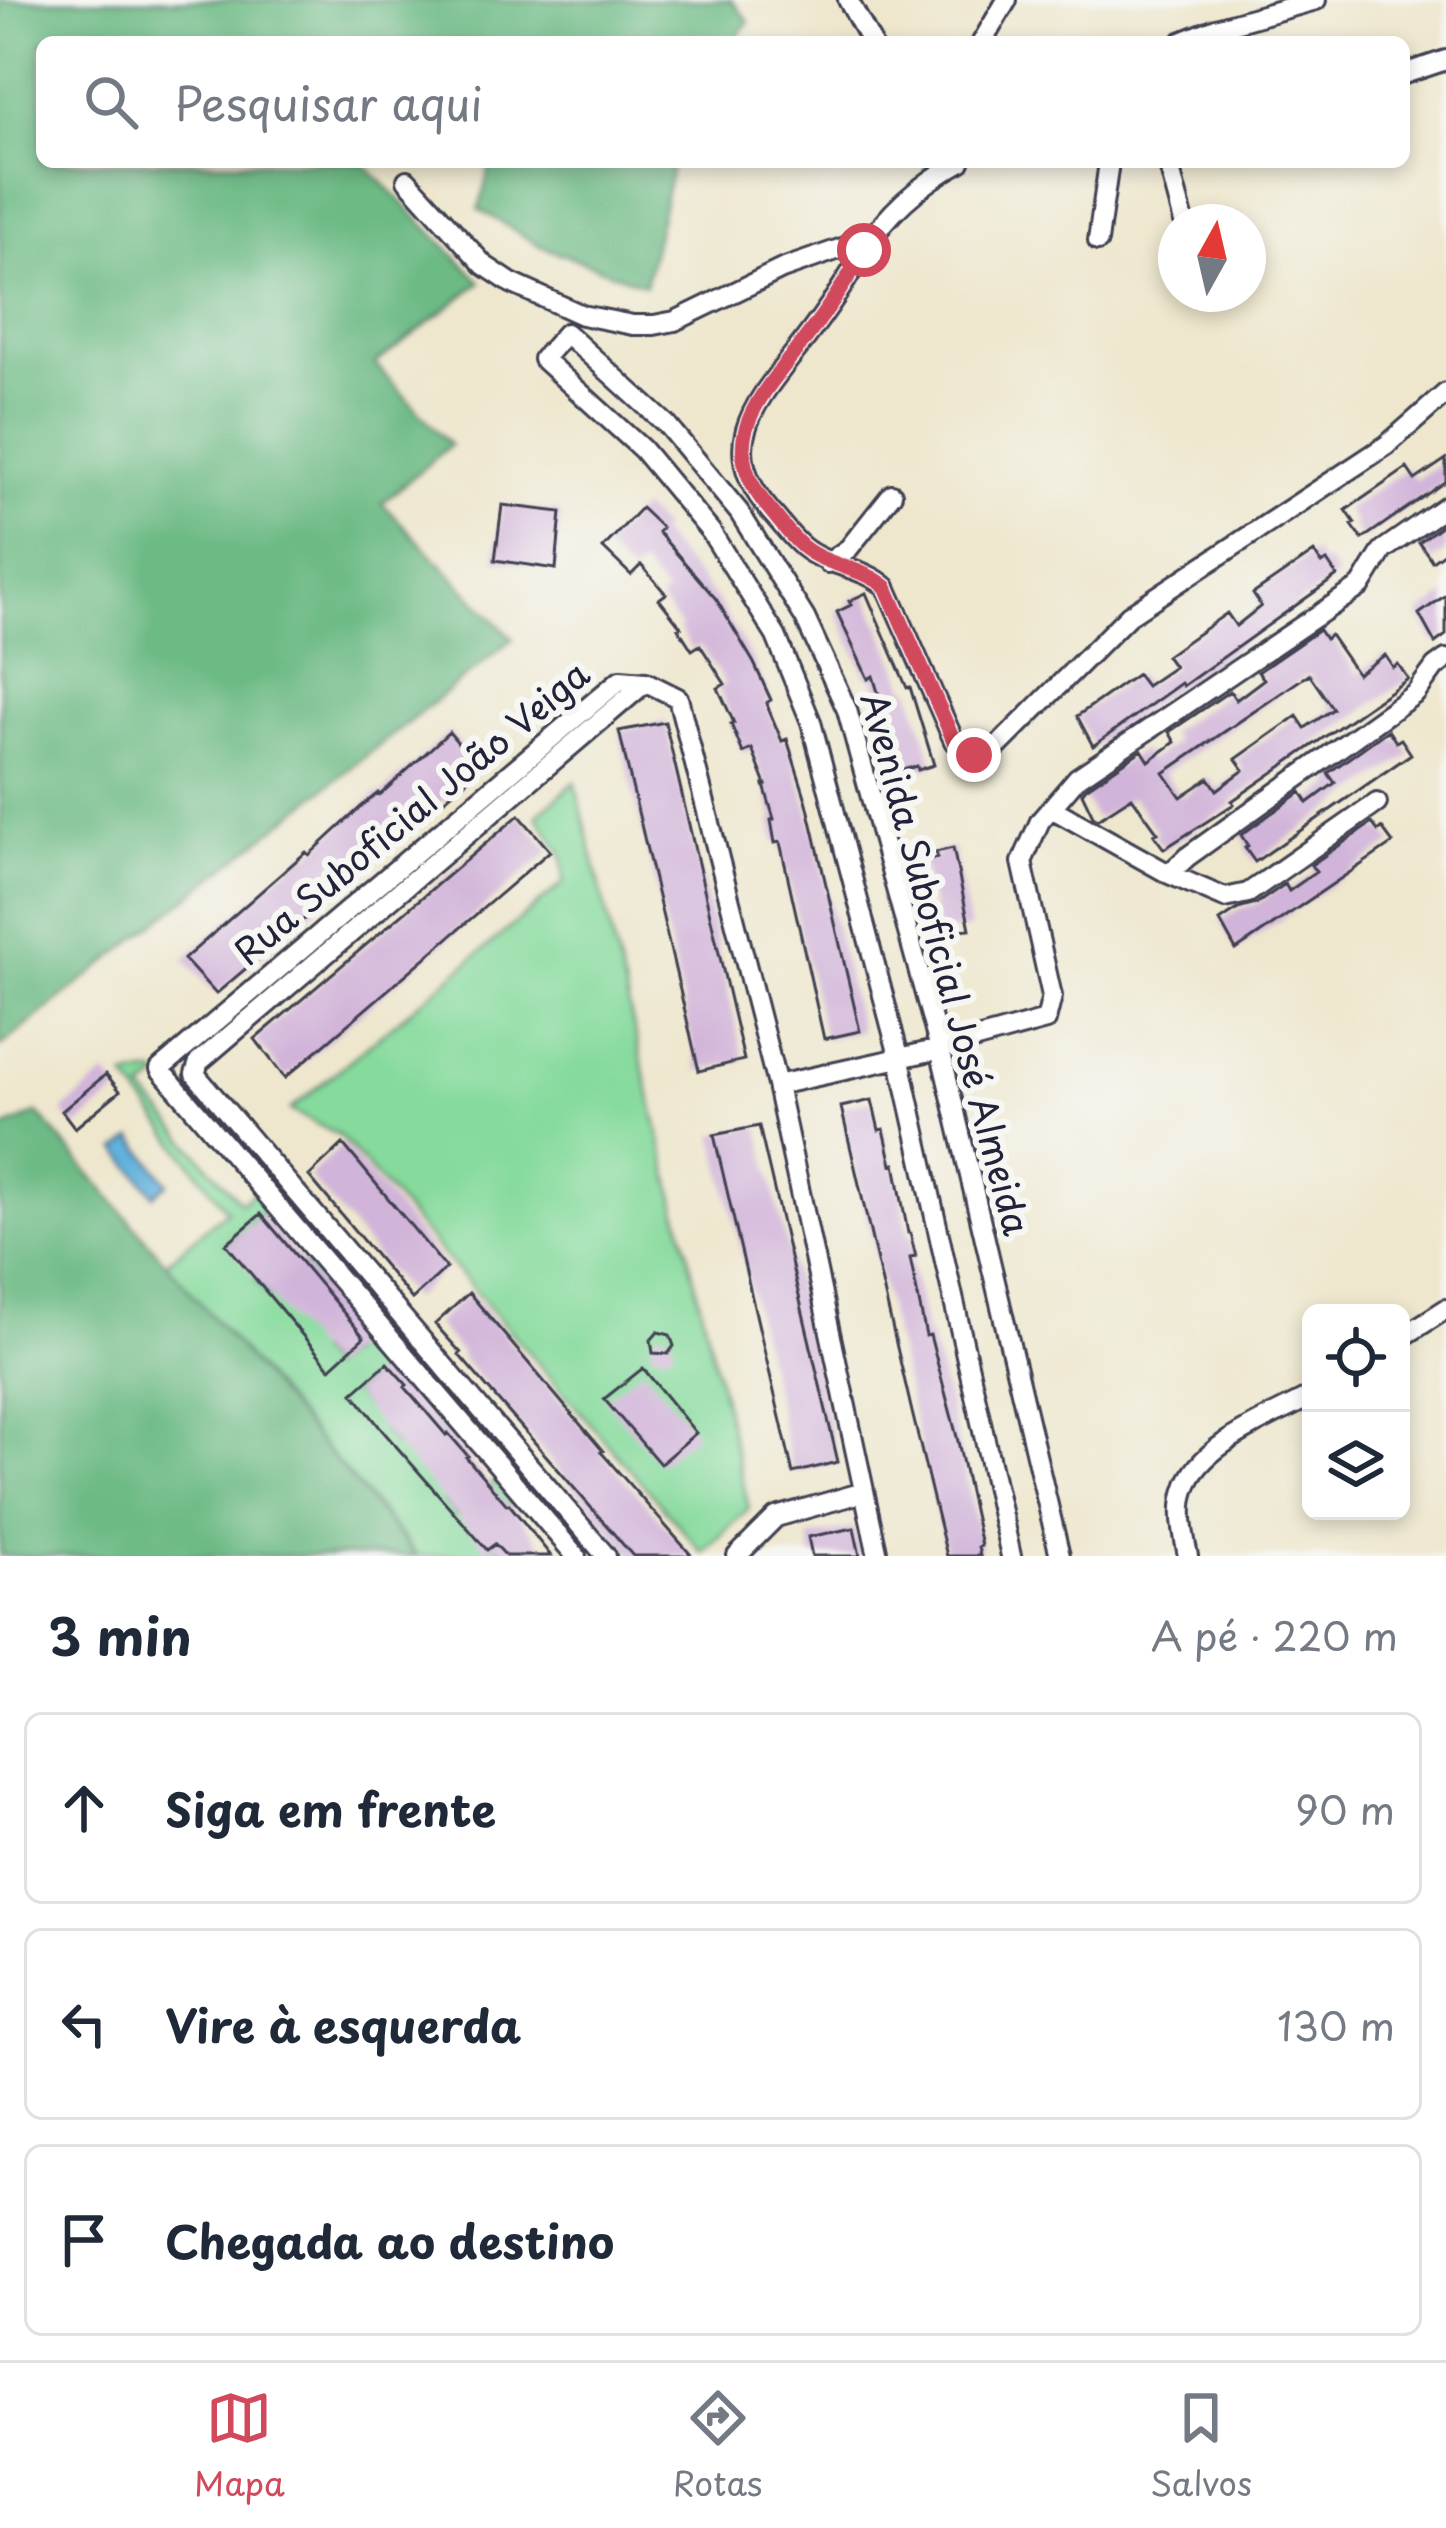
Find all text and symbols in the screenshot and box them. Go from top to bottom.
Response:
search box [36,36,1410,168]
text: Pesquisar aqui [174,68,483,136]
icon: search [78,69,144,135]
north arrow [1158,204,1266,312]
route start [837,223,891,277]
street label: Rua Suboficial João Veiga [221,646,600,976]
street label: Avenida Suboficial José Almeida [848,686,1046,1241]
route end [947,728,1001,782]
map controls [1302,1304,1410,1520]
button: locate [1302,1304,1410,1412]
button: layers [1302,1412,1410,1520]
text: 3 min [48,1596,192,1673]
text: A pé · 220 m [1151,1605,1398,1664]
text: Siga em frente [165,1774,496,1842]
icon: ahead [51,1775,117,1841]
text: 90 m [1295,1779,1395,1838]
text: Vire à esquerda [165,1990,521,2058]
icon: left [51,1991,117,2057]
text: 130 m [1277,1995,1395,2054]
text: Chegada ao destino [165,2206,614,2274]
icon: arrive [51,2207,117,2273]
tab: Mapa [194,2385,285,2507]
tab: Rotas [673,2385,762,2507]
tab: Salvos [1150,2385,1252,2507]

